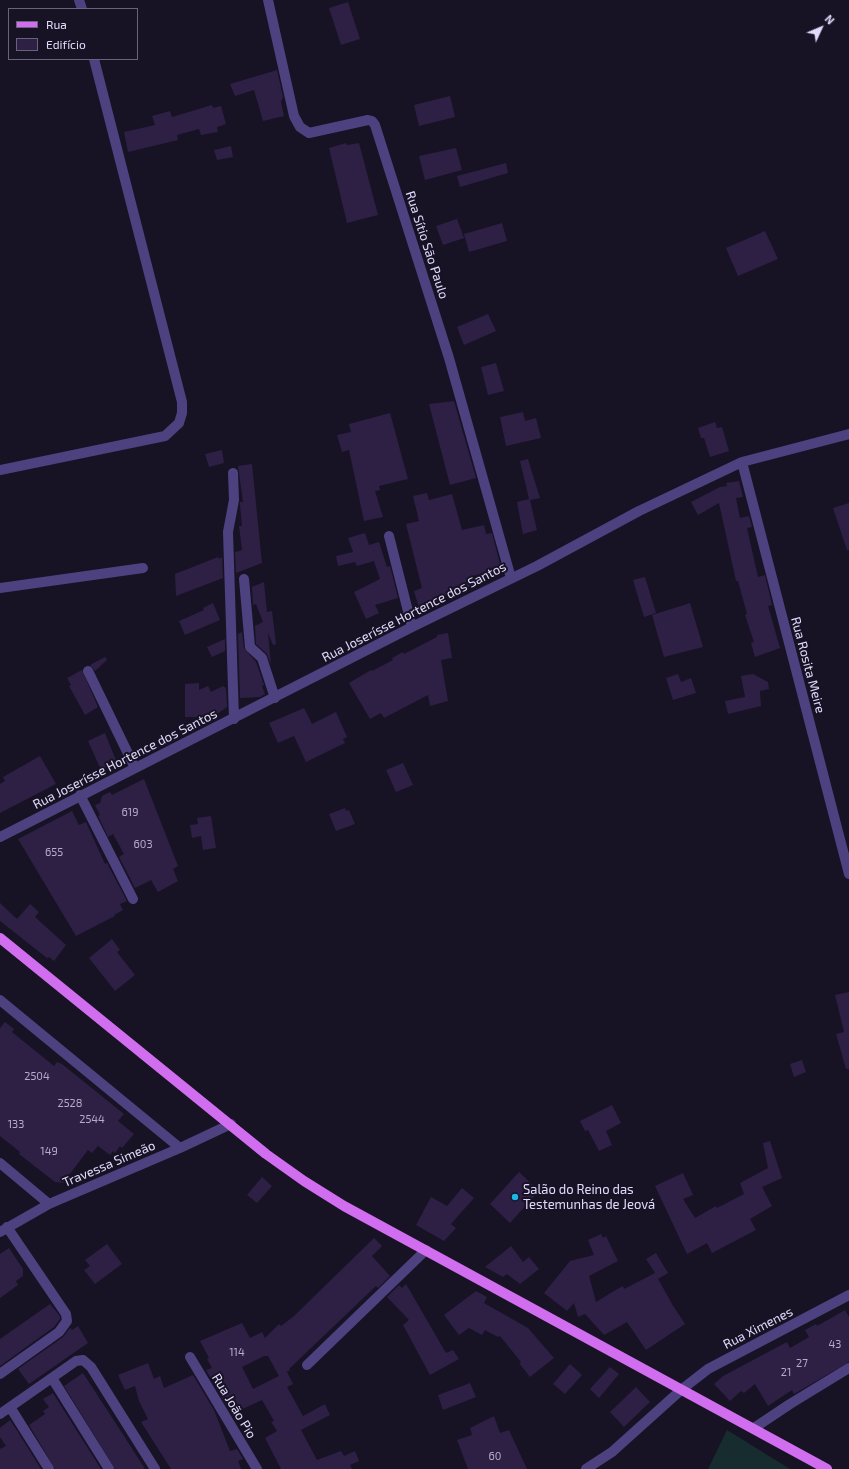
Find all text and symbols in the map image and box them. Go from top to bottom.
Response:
legend [8,8,138,60]
north arrow [801,8,841,48]
text: N [823,12,837,27]
text: Rua [46,17,67,31]
text: Edifício [46,37,86,51]
street label: Rua Sítio São Paulo [402,189,452,301]
street label: Rua Joserísse Hortence dos Santos [319,559,509,665]
street label: Rua Rosita Meire [788,615,828,715]
street label: Rua Joserísse Hortence dos Santos [30,706,220,812]
house number: 619 [122,805,138,819]
house number: 603 [133,837,153,851]
house number: 655 [45,845,63,859]
house number: 2504 [24,1069,50,1083]
house number: 2528 [58,1096,82,1110]
house number: 2544 [79,1112,105,1126]
house number: 133 [8,1117,24,1131]
street label: Travessa Simeão [60,1137,158,1191]
house number: 149 [40,1144,58,1158]
place label: Salão do Reino das Testemunhas de Jeová [523,1182,655,1213]
marker: Salão do Reino das Testemunhas de Jeová [510,1192,520,1202]
street label: Rua Ximenes [721,1304,795,1352]
house number: 43 [829,1337,841,1351]
house number: 114 [229,1345,245,1359]
house number: 27 [796,1356,808,1370]
house number: 21 [781,1365,791,1379]
street label: Rua João Pio [209,1371,259,1441]
house number: 60 [489,1449,501,1463]

